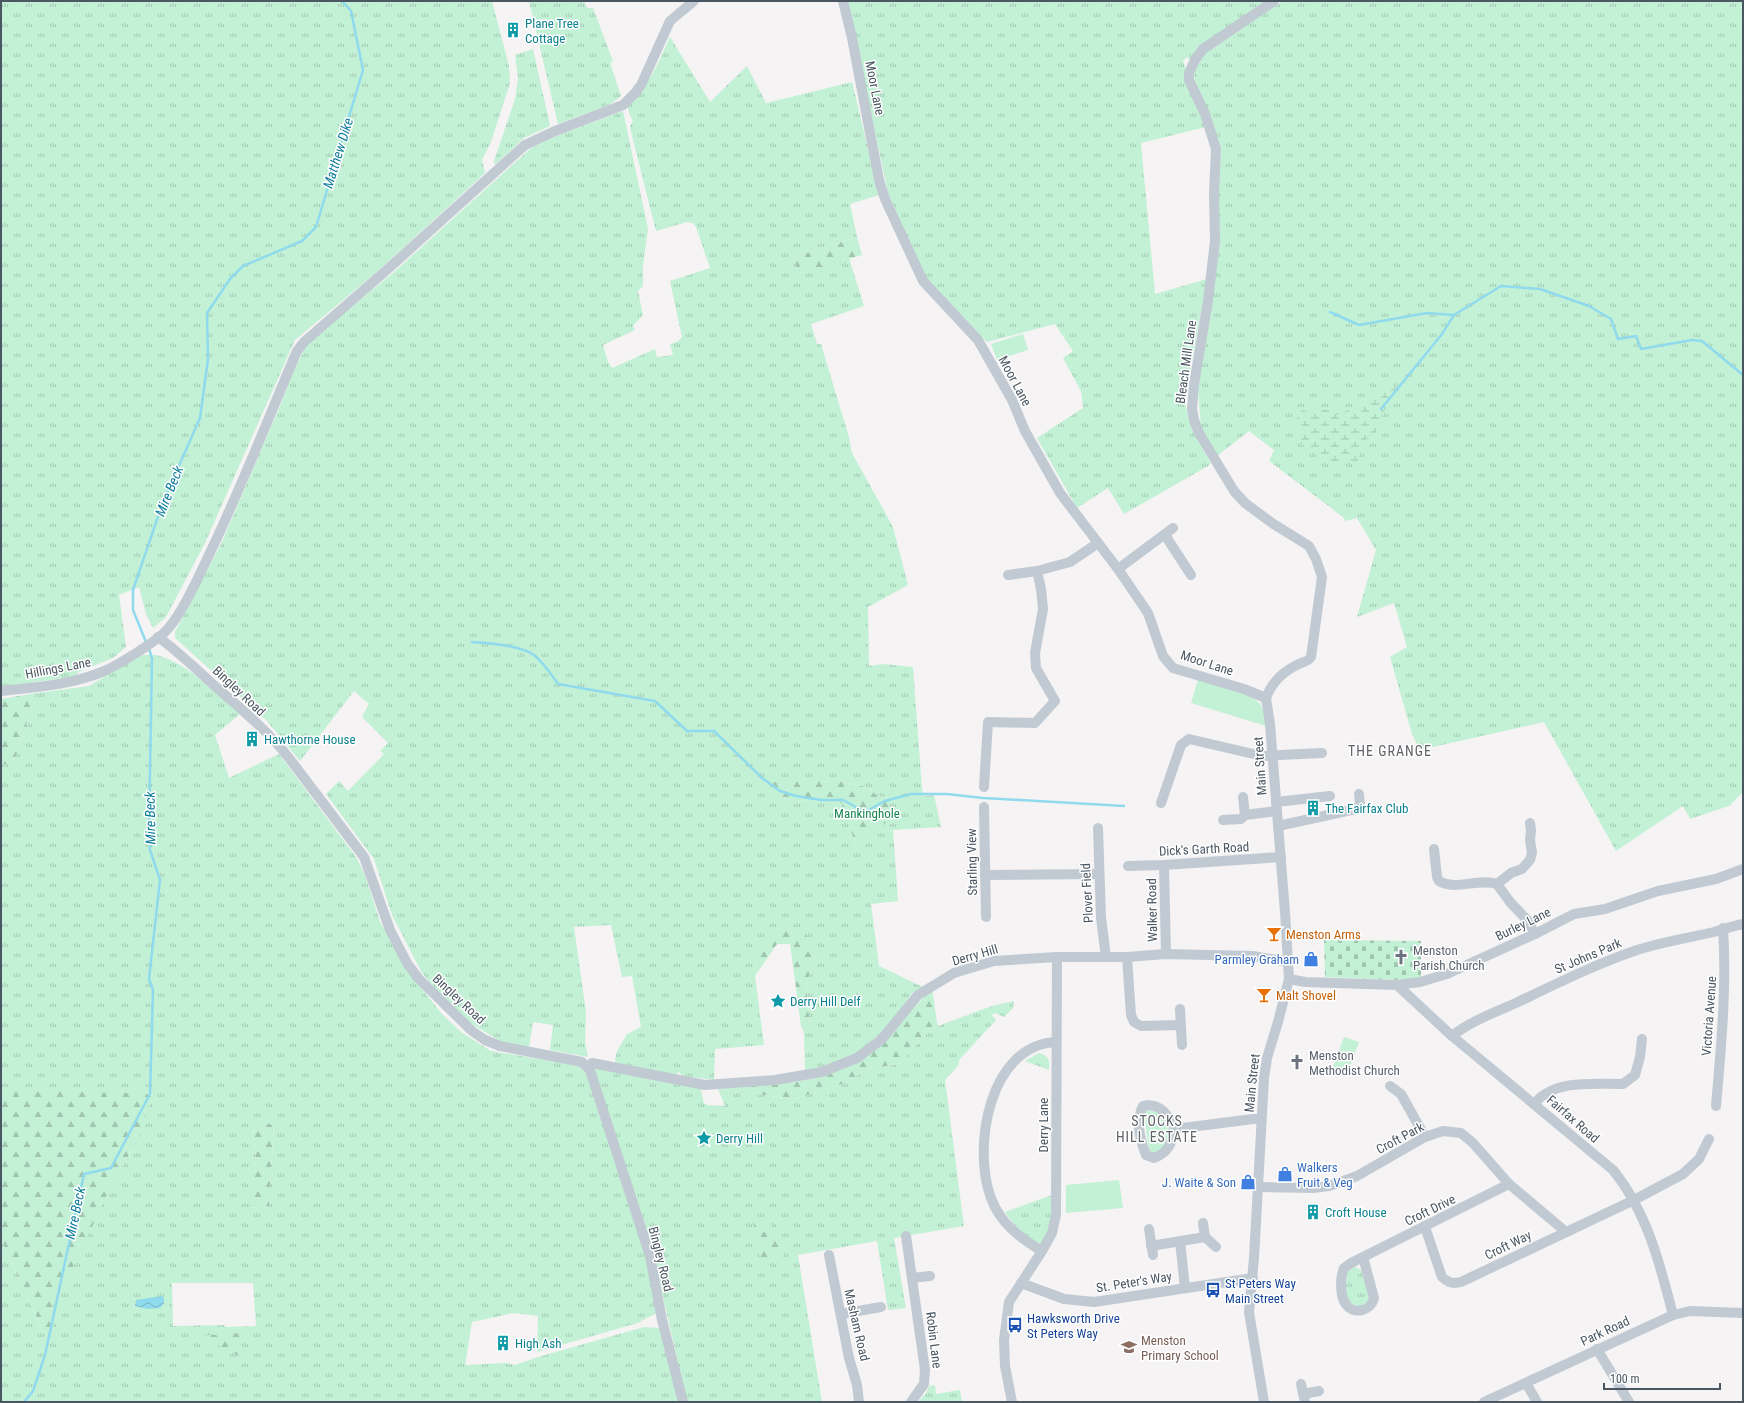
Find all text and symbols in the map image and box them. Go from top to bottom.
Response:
place label: Plane Tree Cottage [525,16,579,46]
building icon: Plane Tree Cottage [504,21,522,39]
street label: Moor Lane [862,60,888,116]
water label: Matthew Dike [320,116,356,190]
street label: Bleach Mill Lane [1173,319,1199,405]
street label: Moor Lane [996,353,1034,409]
water label: Mire Beck [152,463,187,519]
street label: Moor Lane [1179,647,1235,679]
street label: Hillings Lane [24,654,92,682]
street label: Bingley Road [210,663,268,719]
building icon: Hawthorne House [243,730,261,748]
place label: Hawthorne House [264,732,356,747]
street label: Main Street [1250,736,1270,796]
district label: THE GRANGE [1348,743,1432,759]
water label: Mire Beck [142,790,158,845]
building icon: The Fairfax Club [1304,799,1322,817]
place label: The Fairfax Club [1325,801,1409,816]
park label: Mankinghole [834,806,900,821]
street label: Starling View [964,828,980,896]
street label: Dick's Garth Road [1158,839,1250,859]
street label: Plover Field [1078,863,1096,923]
street label: Walker Road [1144,878,1160,942]
street label: Burley Lane [1493,904,1553,944]
bar icon: Menston Arms [1265,925,1283,943]
place label: Menston Arms [1286,927,1361,942]
street label: St Johns Park [1552,935,1624,977]
street label: Derry Hill [950,941,1000,969]
place label: Menston Parish Church [1413,943,1485,973]
church icon: Menston Parish Church [1392,948,1410,966]
shop icon: Parmley Graham [1302,950,1320,968]
place label: Parmley Graham [1215,952,1299,967]
street label: Bingley Road [430,971,488,1027]
street label: Victoria Avenue [1699,976,1719,1056]
bar icon: Malt Shovel [1255,986,1273,1004]
place label: Malt Shovel [1276,988,1336,1003]
place icon: Derry Hill Delf [769,992,787,1010]
place label: Derry Hill Delf [790,994,861,1009]
place label: Menston Methodist Church [1309,1048,1400,1078]
street label: Main Street [1241,1053,1263,1113]
church icon: Menston Methodist Church [1288,1053,1306,1071]
street label: Fairfax Road [1544,1092,1602,1146]
street label: Derry Lane [1036,1098,1051,1152]
district label: STOCKS HILL ESTATE [1116,1113,1198,1145]
street label: Croft Park [1374,1119,1427,1157]
place icon: Derry Hill [695,1129,713,1147]
place label: Derry Hill [716,1131,763,1146]
place label: Walkers Fruit & Veg [1297,1160,1353,1190]
shop icon: Walkers Fruit & Veg [1276,1165,1294,1183]
shop icon: J. Waite & Son [1239,1173,1257,1191]
place label: J. Waite & Son [1162,1175,1236,1190]
water label: Mire Beck [62,1185,89,1241]
street label: Croft Drive [1402,1191,1458,1229]
building icon: Croft House [1304,1203,1322,1221]
place label: Croft House [1325,1205,1387,1220]
street label: Bingley Road [646,1225,676,1293]
street label: Croft Way [1482,1227,1534,1263]
street label: St. Peter's Way [1095,1269,1173,1295]
place label: St Peters Way Main Street [1225,1276,1296,1306]
bus stop icon: St Peters Way Main Street [1204,1281,1222,1299]
street label: Masham Road [841,1288,873,1362]
street label: Robin Lane [923,1311,945,1369]
place label: Hawksworth Drive St Peters Way [1027,1311,1120,1341]
street label: Park Road [1578,1313,1632,1349]
bus stop icon: Hawksworth Drive St Peters Way [1006,1316,1024,1334]
place label: Menston Primary School [1141,1333,1219,1363]
building icon: High Ash [494,1334,512,1352]
place label: High Ash [515,1336,561,1351]
school or university icon: Menston Primary School [1120,1338,1138,1356]
scale bar [1604,1365,1720,1391]
text: 100 m [1610,1372,1640,1386]

